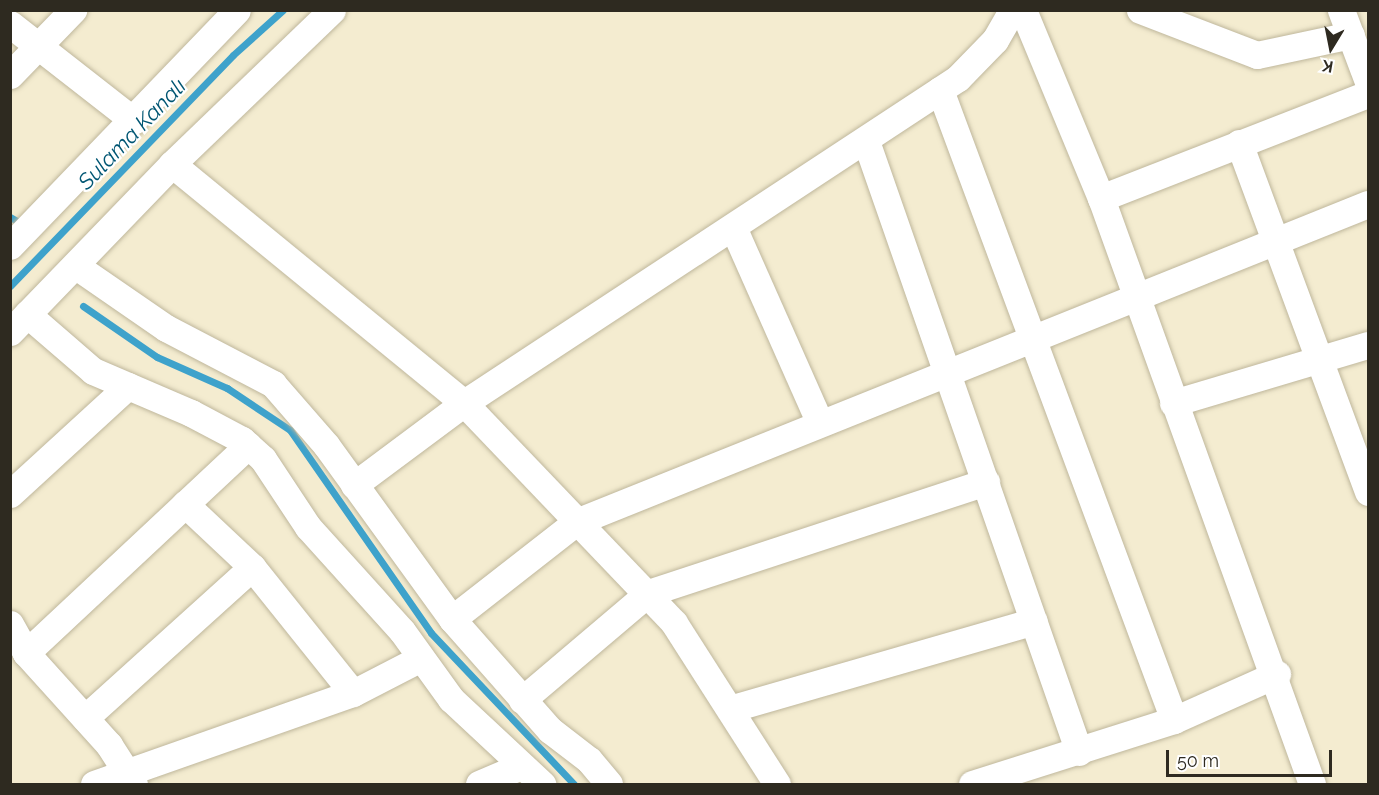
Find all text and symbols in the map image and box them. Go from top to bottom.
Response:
north arrow [1301,18,1361,78]
text: K [1321,56,1335,77]
water label: Sulama Kanalı [72,73,192,195]
scale bar [1169,738,1336,776]
text: 50 m [1177,750,1219,771]

